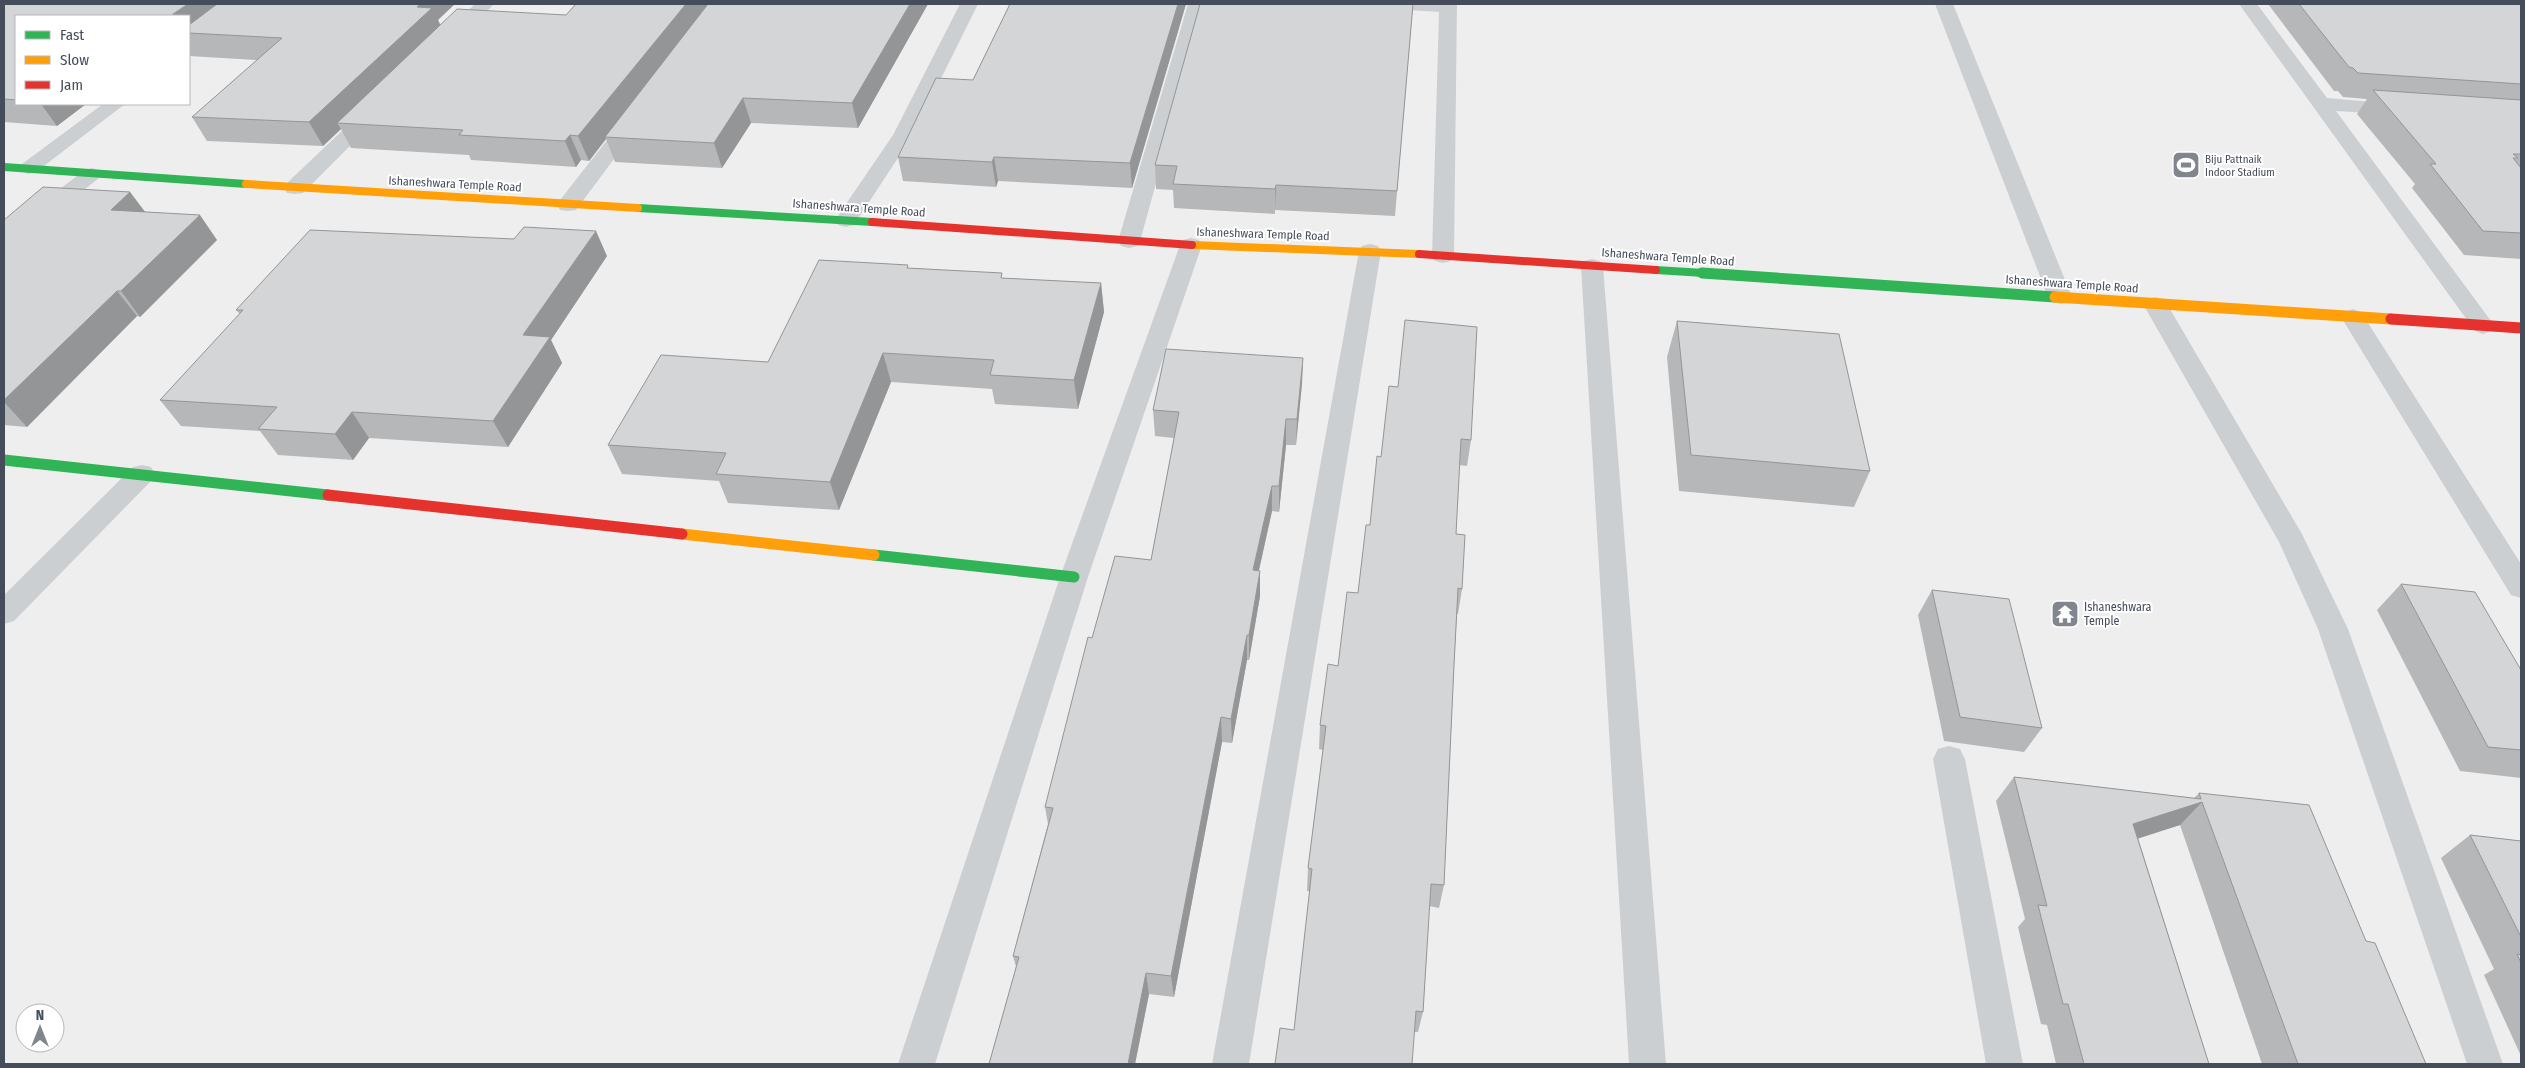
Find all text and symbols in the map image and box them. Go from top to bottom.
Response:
legend [15,15,190,105]
text: Fast [60,26,84,44]
text: Slow [60,51,89,69]
text: Jam [60,76,83,94]
sports icon: Biju Pattnaik Indoor Stadium [2171,150,2201,180]
place label: Biju Pattnaik Indoor Stadium [2205,153,2275,179]
street label: Ishaneshwara Temple Road [388,174,522,194]
street label: Ishaneshwara Temple Road [792,196,926,220]
street label: Ishaneshwara Temple Road [1196,225,1330,243]
street label: Ishaneshwara Temple Road [1601,245,1735,269]
street label: Ishaneshwara Temple Road [2005,272,2139,296]
temple icon: Ishaneshwara Temple [2050,599,2080,629]
place label: Ishaneshwara Temple [2084,600,2152,628]
north arrow [15,1003,65,1053]
text: N [36,1007,44,1024]

